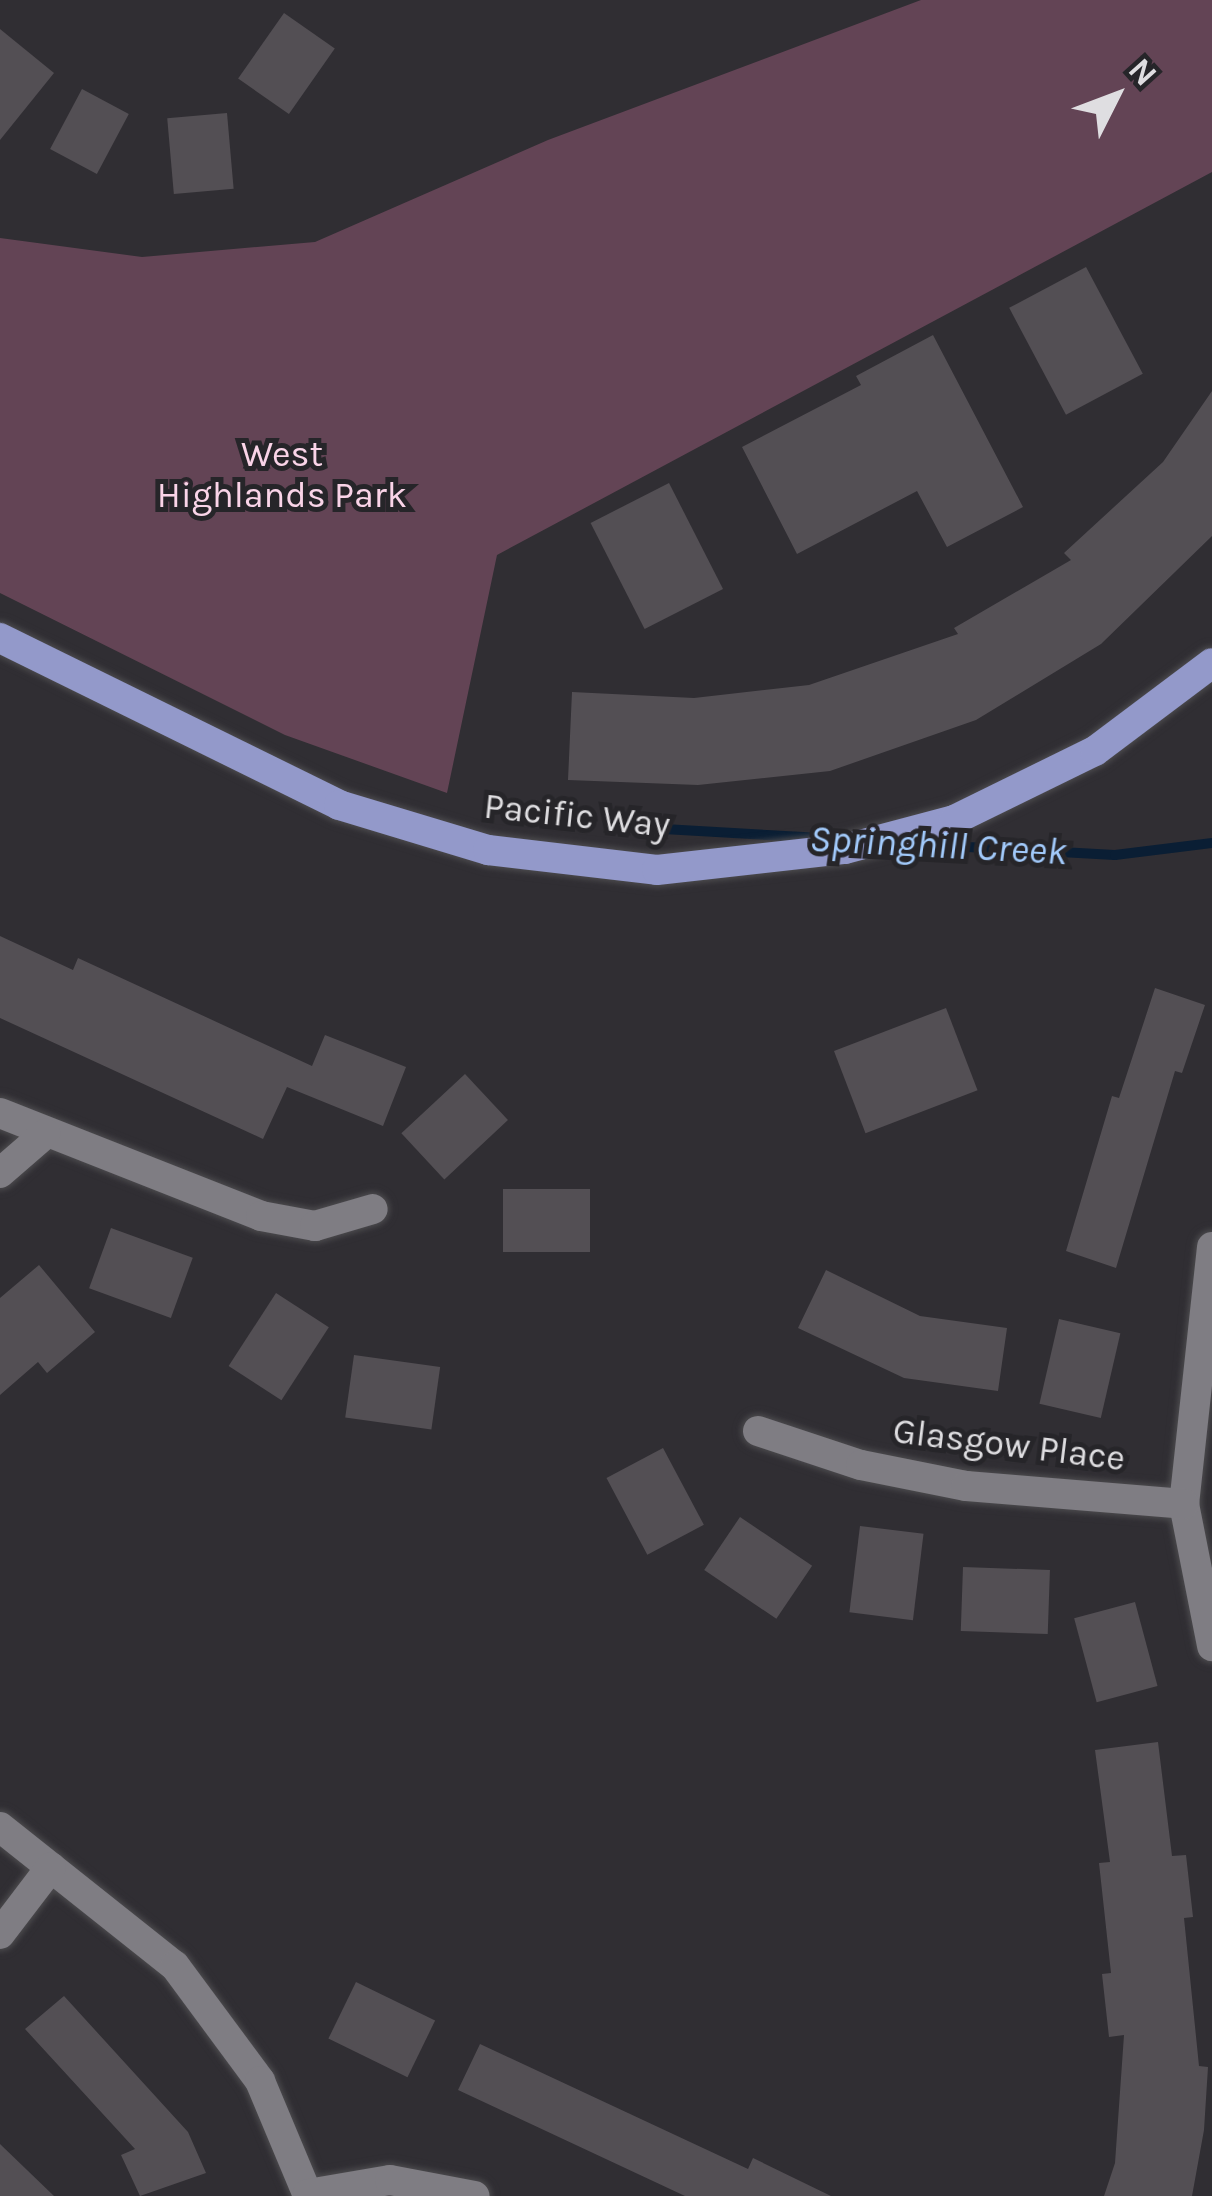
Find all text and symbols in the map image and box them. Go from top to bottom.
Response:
north arrow [1056,36,1176,156]
text: N [1121,50,1165,93]
park label: West Highlands Park [157,432,407,517]
street label: Pacific Way [482,785,672,847]
water label: Springhill Creek [808,815,1068,875]
street label: Glasgow Place [890,1409,1128,1481]

